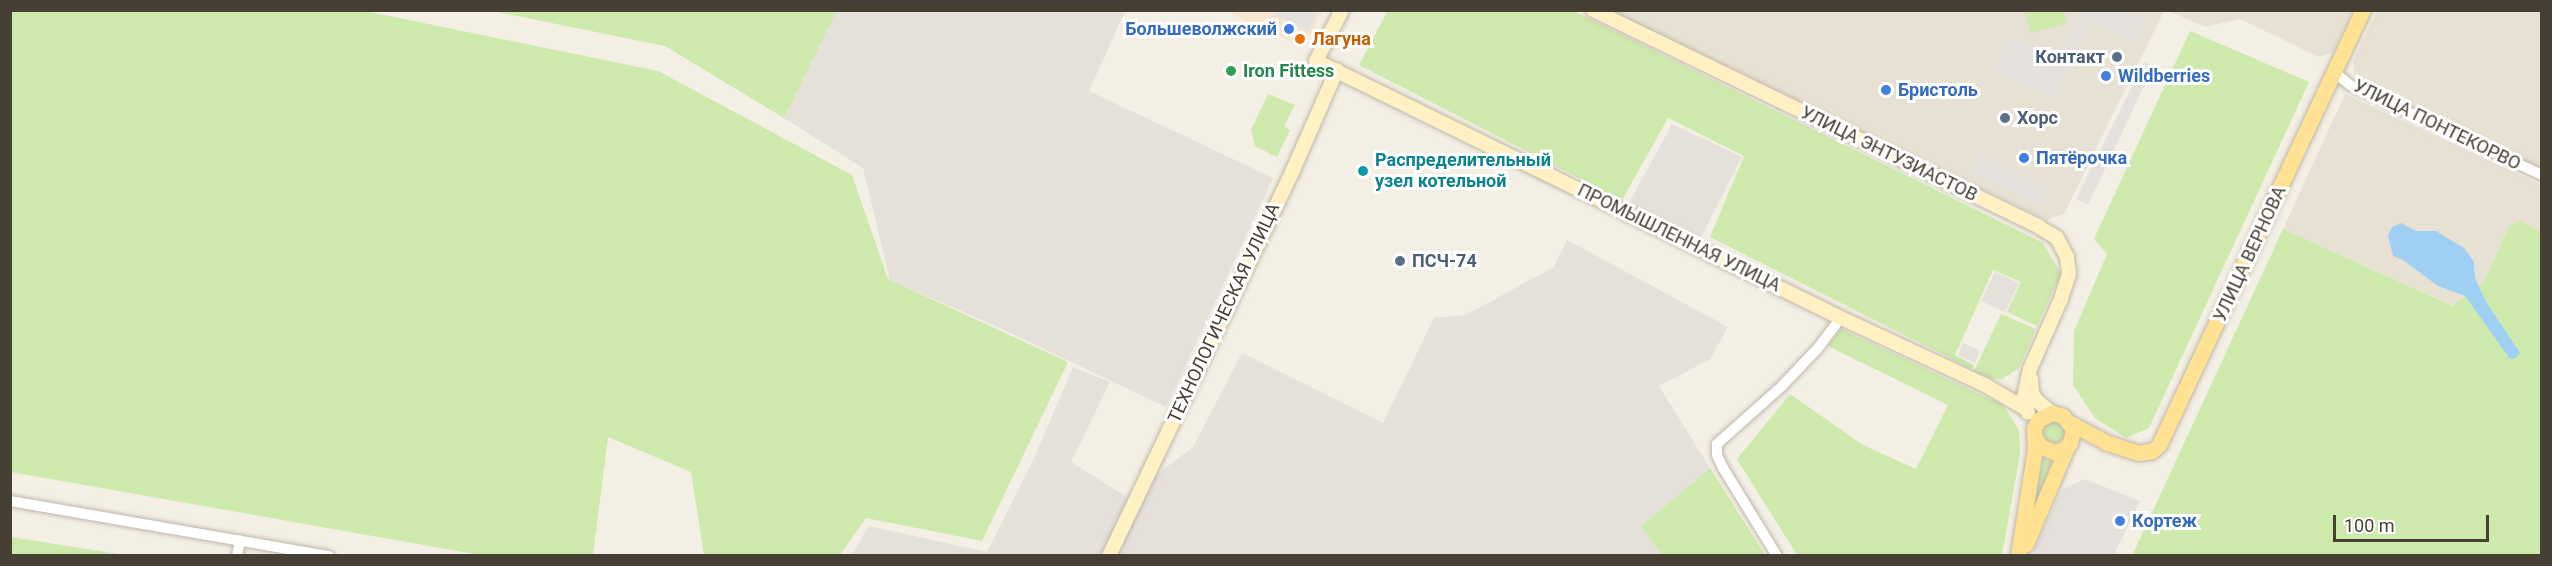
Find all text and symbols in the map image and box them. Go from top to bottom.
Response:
place label: Большеволжский [1125,18,1277,40]
marker: Большеволжский [1282,22,1296,36]
place label: Лагуна [1312,28,1371,50]
marker: Лагуна [1293,32,1307,46]
place label: Контакт [2035,46,2105,68]
marker: Контакт [2110,50,2124,64]
place label: Iron Fittess [1243,60,1334,82]
marker: Iron Fittess [1224,64,1238,78]
place label: Wildberries [2118,65,2210,87]
marker: Wildberries [2099,69,2113,83]
street label: УЛИЦА ПОНТЕКОРВО [2350,75,2524,175]
place label: Бристоль [1898,79,1978,101]
marker: Бристоль [1879,83,1893,97]
street label: УЛИЦА ЭНТУЗИАСТОВ [1797,102,1981,206]
place label: Хорс [2017,107,2058,129]
marker: Хорс [1998,111,2012,125]
place label: Пятёрочка [2036,147,2127,169]
place label: Распределительный узел котельной [1375,150,1551,192]
marker: Пятёрочка [2017,151,2031,165]
marker: Распределительный узел котельной [1356,164,1370,178]
street label: ПРОМЫШЛЕННАЯ УЛИЦА [1574,179,1784,297]
street label: УЛИЦА ВЕРНОВА [2209,183,2291,325]
street label: ТЕХНОЛОГИЧЕСКАЯ УЛИЦА [1164,200,1284,426]
place label: ПСЧ-74 [1412,250,1477,272]
marker: ПСЧ-74 [1393,254,1407,268]
scale bar [2336,503,2492,541]
place label: Кортеж [2132,510,2197,532]
marker: Кортеж [2113,514,2127,528]
text: 100 m [2344,515,2395,536]

